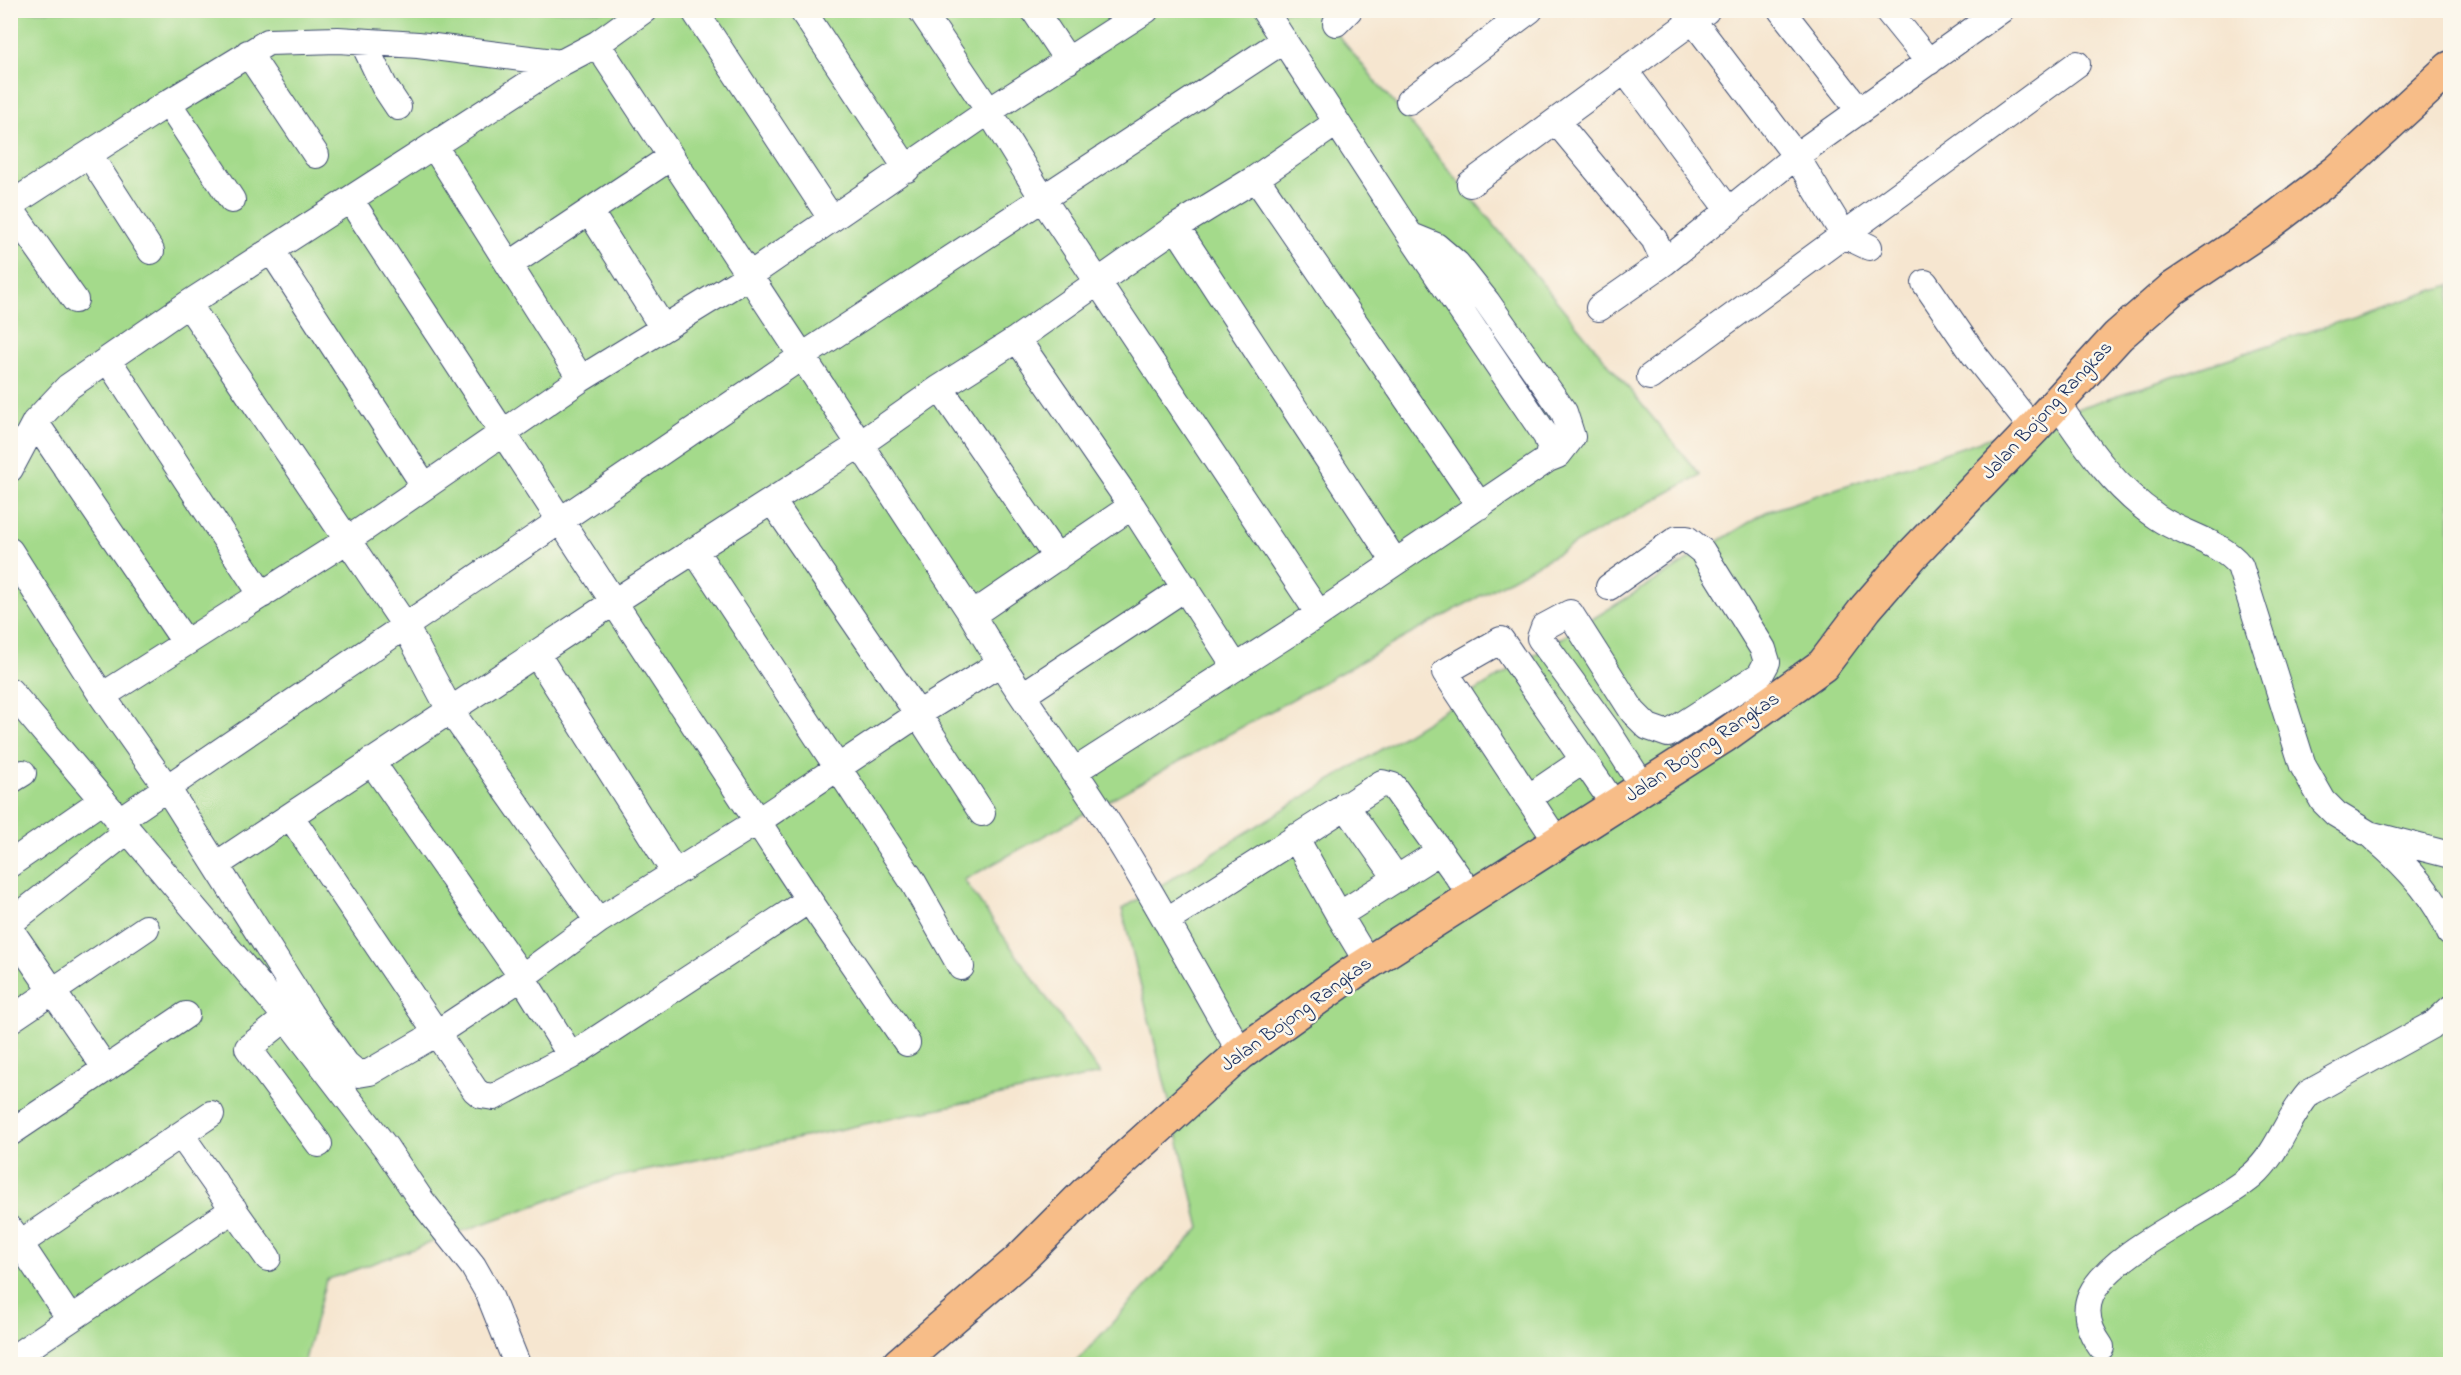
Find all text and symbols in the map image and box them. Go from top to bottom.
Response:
street label: Jalan Bojong Rangkas [1976,335,2121,488]
street label: Jalan Bojong Rangkas [1620,685,1787,811]
street label: Jalan Bojong Rangkas [1215,950,1379,1081]

